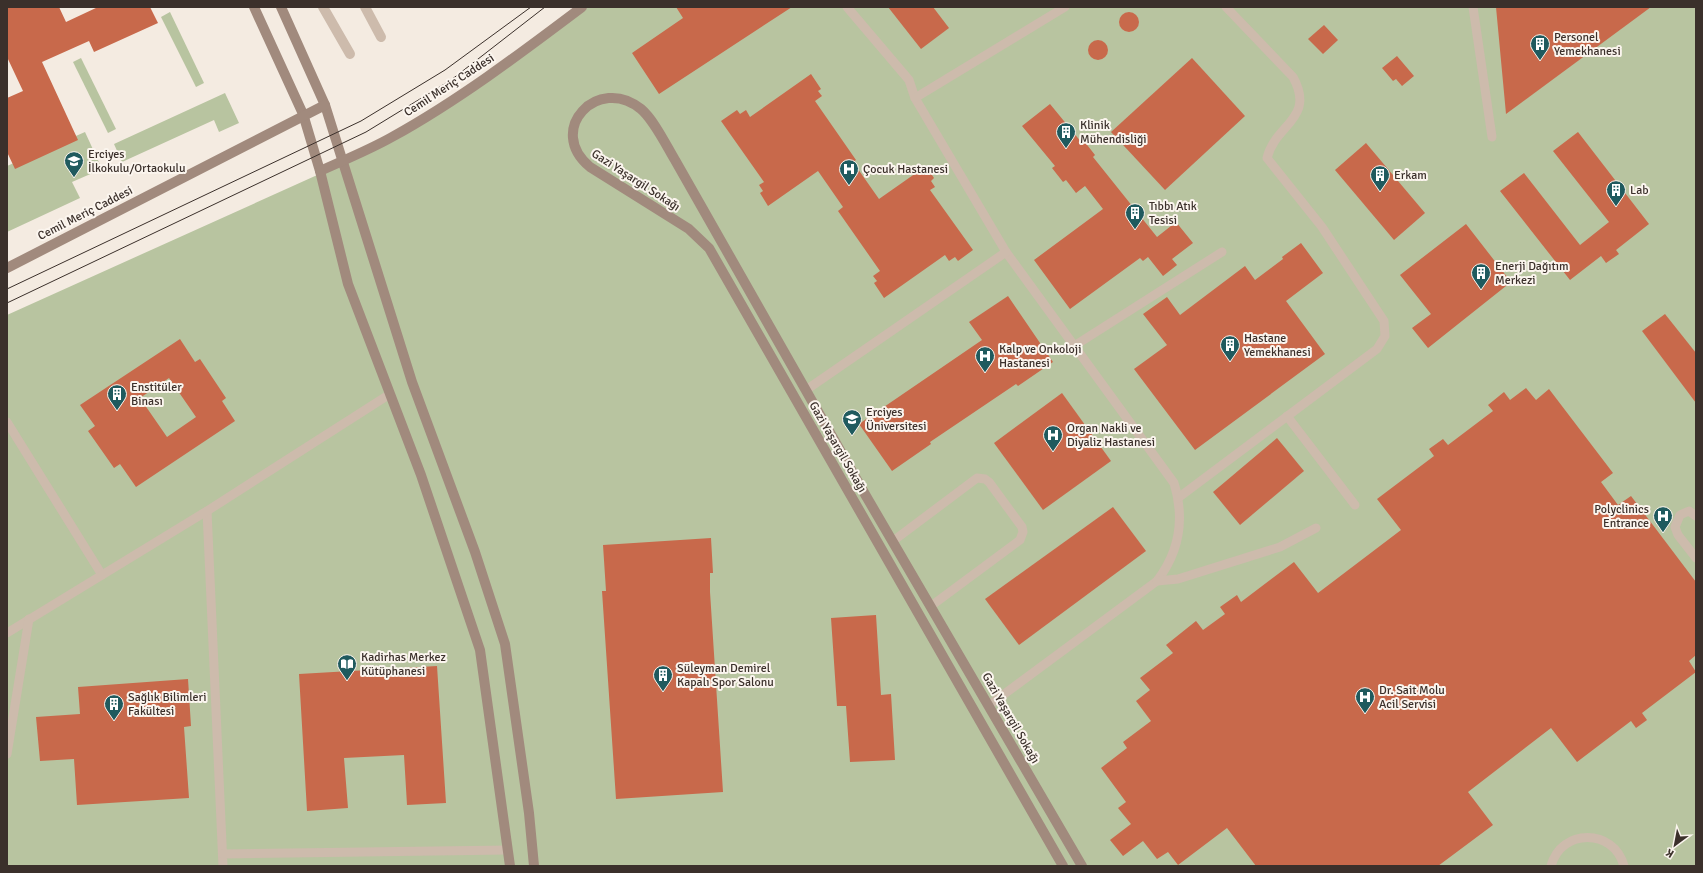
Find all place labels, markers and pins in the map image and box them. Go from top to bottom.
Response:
place label: Personel Yemekhanesi [1554,30,1621,59]
building icon: Personel Yemekhanesi [1529,33,1551,61]
place label: Klinik Mühendisliği [1080,118,1146,147]
building icon: Klinik Mühendisliği [1055,121,1077,149]
place label: Erciyes İlkokulu/Ortaokulu [88,147,186,176]
school or university icon: Erciyes İlkokulu/Ortaokulu [63,150,85,178]
hospital icon: Çocuk Hastanesi [838,158,860,186]
place label: Çocuk Hastanesi [863,162,948,177]
building icon: Erkam [1369,164,1391,192]
place label: Erkam [1394,168,1427,183]
building icon: Lab [1605,179,1627,207]
place label: Lab [1630,183,1649,198]
place label: Tıbbı Atık Tesisi [1149,199,1197,228]
building icon: Tıbbı Atık Tesisi [1124,202,1146,230]
place label: Enerji Dağıtım Merkezi [1495,259,1569,288]
building icon: Enerji Dağıtım Merkezi [1470,262,1492,290]
place label: Hastane Yemekhanesi [1244,331,1311,360]
building icon: Hastane Yemekhanesi [1219,334,1241,362]
place label: Kalp ve Onkoloji Hastanesi [999,342,1081,371]
hospital icon: Kalp ve Onkoloji Hastanesi [974,345,996,373]
place label: Enstitüler Binası [131,380,182,409]
building icon: Enstitüler Binası [106,383,128,411]
place label: Erciyes Üniversitesi [866,405,927,434]
school or university icon: Erciyes Üniversitesi [841,408,863,436]
place label: Organ Nakli ve Diyaliz Hastanesi [1067,421,1155,450]
hospital icon: Organ Nakli ve Diyaliz Hastanesi [1042,424,1064,452]
place label: Polyclinics Entrance [1594,502,1649,531]
hospital icon: Polyclinics Entrance [1652,505,1674,533]
place label: Kadirhas Merkez Kütüphanesi [361,650,446,679]
library icon: Kadirhas Merkez Kütüphanesi [336,653,358,681]
place label: Süleyman Demirel Kapalı Spor Salonu [677,661,774,690]
building icon: Süleyman Demirel Kapalı Spor Salonu [652,664,674,692]
place label: Dr. Sait Molu Acil Servisi [1379,683,1445,712]
hospital icon: Dr. Sait Molu Acil Servisi [1354,686,1376,714]
place label: Sağlık Bilimleri Fakültesi [128,690,207,719]
building icon: Sağlık Bilimleri Fakültesi [103,693,125,721]

